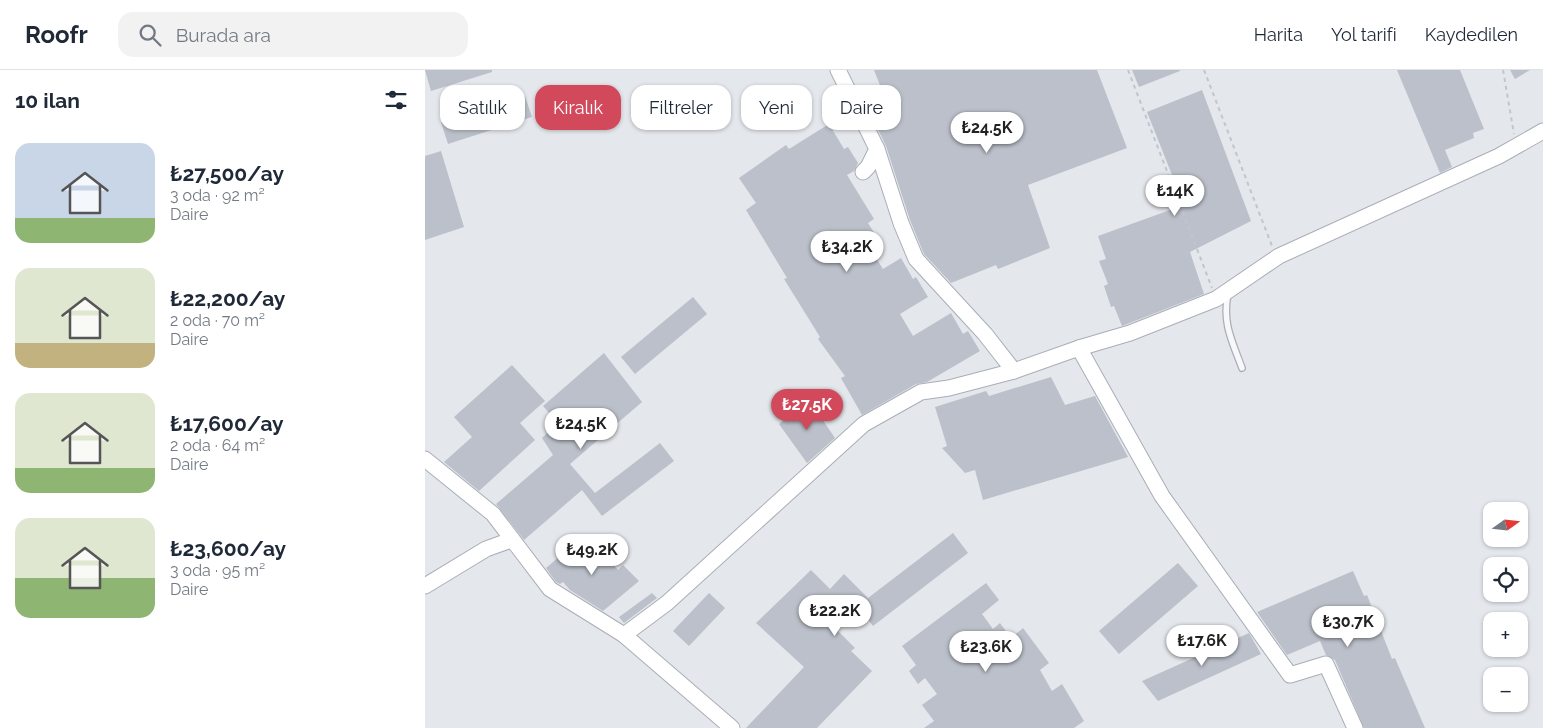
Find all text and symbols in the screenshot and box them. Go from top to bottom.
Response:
search box [118,12,468,57]
text: Roofr [25,20,88,49]
icon: search [136,21,164,49]
text: Burada ara [176,24,271,46]
text: Harita [1254,24,1303,45]
text: Yol tarifi [1331,24,1397,45]
text: Kaydedilen [1425,24,1518,45]
chip: Satılık [440,85,525,130]
chip: Kiralık [535,85,621,130]
chip: Filtreler [631,85,731,130]
chip: Yeni [741,85,812,130]
chip: Daire [822,85,901,130]
icon: filters [382,86,410,114]
text: 10 ilan [15,88,80,113]
pin: ₺24.5K [946,112,1028,154]
text: ₺24.5K [962,118,1012,137]
text: ₺27,500/ay [170,161,284,186]
icon: home [55,163,115,223]
pin: ₺14K [1145,174,1205,217]
text: ₺14K [1156,181,1194,200]
text: 3 oda · 92 m² [170,186,265,205]
text: Daire [170,205,208,224]
pin: ₺34.2K [806,230,888,273]
text: ₺34.2K [822,237,872,256]
text: ₺22,200/ay [170,286,285,311]
icon: home [55,288,115,348]
text: 2 oda · 70 m² [170,311,265,330]
text: Daire [170,330,208,349]
pin: ₺27.5K [766,388,848,431]
text: ₺27.5K [782,395,832,414]
pin: ₺24.5K [540,408,622,450]
text: ₺17,600/ay [170,411,284,436]
icon: home [55,413,115,473]
text: ₺24.5K [556,414,606,433]
text: 2 oda · 64 m² [170,436,265,455]
text: Daire [170,455,208,474]
north arrow [1483,502,1527,548]
map controls [1483,502,1528,712]
pin: ₺49.2K [551,534,633,576]
text: ₺23,600/ay [170,536,286,561]
icon: home [55,538,115,598]
text: ₺49.2K [566,540,618,559]
button: locate [1483,557,1528,602]
text: 3 oda · 95 m² [170,561,265,580]
text: Daire [170,580,208,599]
pin: ₺22.2K [794,594,876,637]
text: ₺22.2K [810,601,860,620]
pin: ₺30.7K [1307,606,1389,648]
text: ₺30.7K [1322,612,1374,631]
button: + [1483,612,1528,657]
pin: ₺17.6K [1161,624,1243,667]
pin: ₺23.6K [945,630,1027,673]
text: ₺17.6K [1177,631,1227,650]
text: ₺23.6K [960,637,1012,656]
button: − [1483,667,1528,712]

